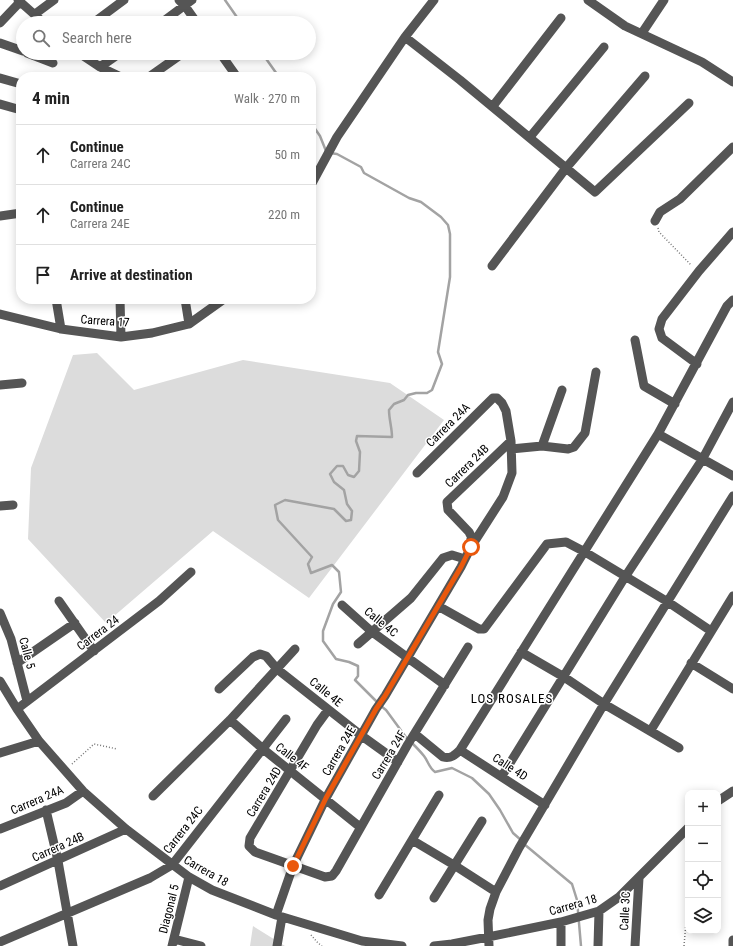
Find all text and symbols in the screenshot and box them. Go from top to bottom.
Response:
search box [16,16,316,60]
icon: search [30,27,52,49]
text: Search here [62,29,132,47]
text: 4 min [32,88,70,108]
text: Walk · 270 m [234,91,300,106]
text: Continue [70,138,124,156]
icon: ahead [32,144,54,166]
text: 50 m [274,147,300,162]
text: Carrera 24C [70,156,131,171]
text: Continue [70,198,124,216]
icon: ahead [32,204,54,226]
text: 220 m [268,207,300,222]
text: Carrera 24E [70,216,130,231]
icon: arrive [32,264,54,286]
text: Arrive at destination [70,266,193,284]
street label: Carrera 17 [80,312,130,330]
street label: Carrera 24A [423,400,473,450]
street label: Carrera 24B [442,442,492,490]
route start [462,538,480,556]
street label: Calle 4C [361,604,401,640]
street label: Carrera 24 [74,613,122,653]
street label: Calle 5 [16,636,38,671]
street label: Calle 4E [307,674,345,710]
district label: LOS ROSALES [471,691,553,706]
street label: Carrera 24E [319,724,359,778]
street label: Carrera 24F [369,728,409,782]
street label: Calle 4F [273,740,312,774]
street label: Calle 4D [490,750,530,784]
street label: Carrera 24D [244,764,284,820]
street label: Carrera 24A [8,783,66,817]
map controls [685,790,721,934]
button: + [685,790,721,826]
street label: Carrera 24C [160,803,206,856]
button: − [685,826,721,862]
street label: Carrera 24B [30,829,86,865]
street label: Carrera 18 [181,853,231,889]
route end [284,857,302,875]
button: locate [685,862,721,898]
street label: Diagonal 5 [156,883,182,935]
street label: Carrera 18 [547,891,599,919]
street label: Calle 3C [617,891,633,931]
button: layers [685,898,721,934]

